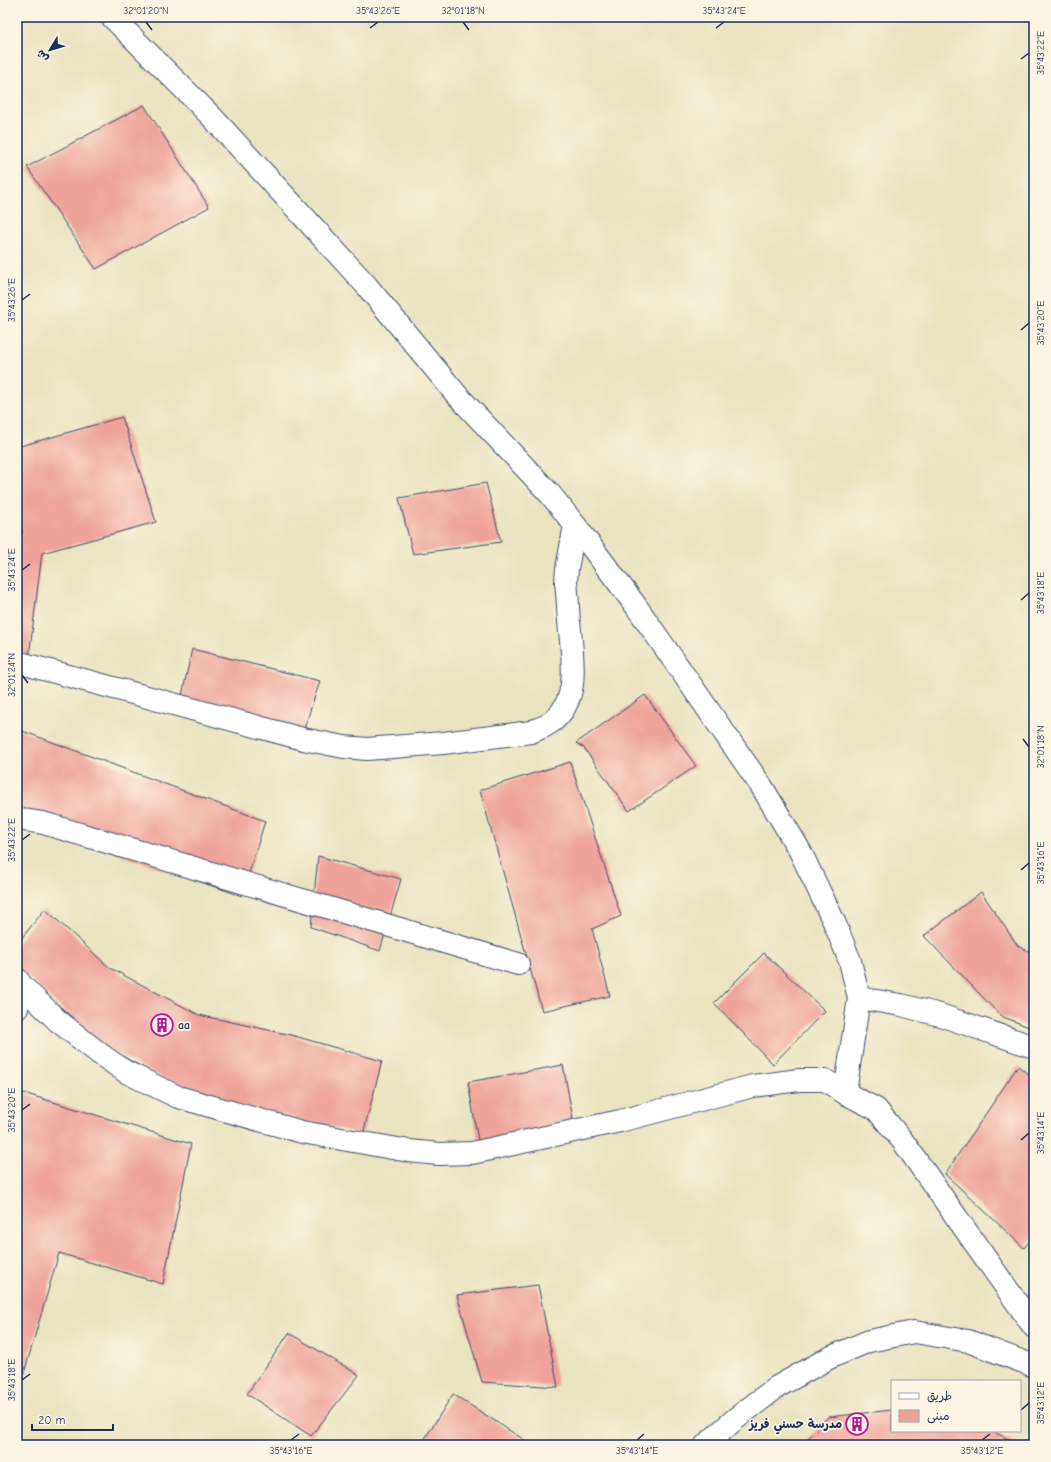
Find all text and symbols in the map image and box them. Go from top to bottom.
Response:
text: 32°01'20"N [123,5,169,17]
text: 35°43'26"E [356,5,400,17]
text: 32°01'18"N [441,5,485,17]
text: 35°43'24"E [702,5,746,17]
north arrow [30,30,70,70]
text: 35°43'22"E [1035,31,1047,75]
text: ش [34,47,51,65]
text: 35°43'26"E [6,278,18,322]
text: 35°43'20"E [1035,301,1047,345]
text: 35°43'24"E [6,548,18,592]
text: 35°43'18"E [1035,572,1047,614]
text: 32°01'24"N [6,653,18,697]
text: 32°01'18"N [1035,725,1047,769]
text: 35°43'22"E [6,818,18,862]
text: 35°43'16"E [1035,842,1047,884]
building icon: aa [149,1012,175,1038]
place label: aa [178,1018,190,1032]
text: 35°43'20"E [6,1088,18,1132]
text: 35°43'14"E [1035,1112,1047,1154]
text: 35°43'18"E [6,1359,18,1401]
legend [891,1380,1021,1432]
text: 35°43'12"E [1035,1382,1047,1424]
text: طريق [927,1389,952,1403]
scale bar [32,1406,113,1432]
text: مبنى [927,1409,950,1424]
building icon: مدرسة حسني فريز [844,1411,870,1437]
text: 20 m [38,1413,66,1427]
place label: مدرسة حسني فريز [748,1417,842,1435]
text: 35°43'16"E [270,1445,312,1457]
text: 35°43'14"E [616,1445,658,1457]
text: 35°43'12"E [961,1445,1003,1457]

